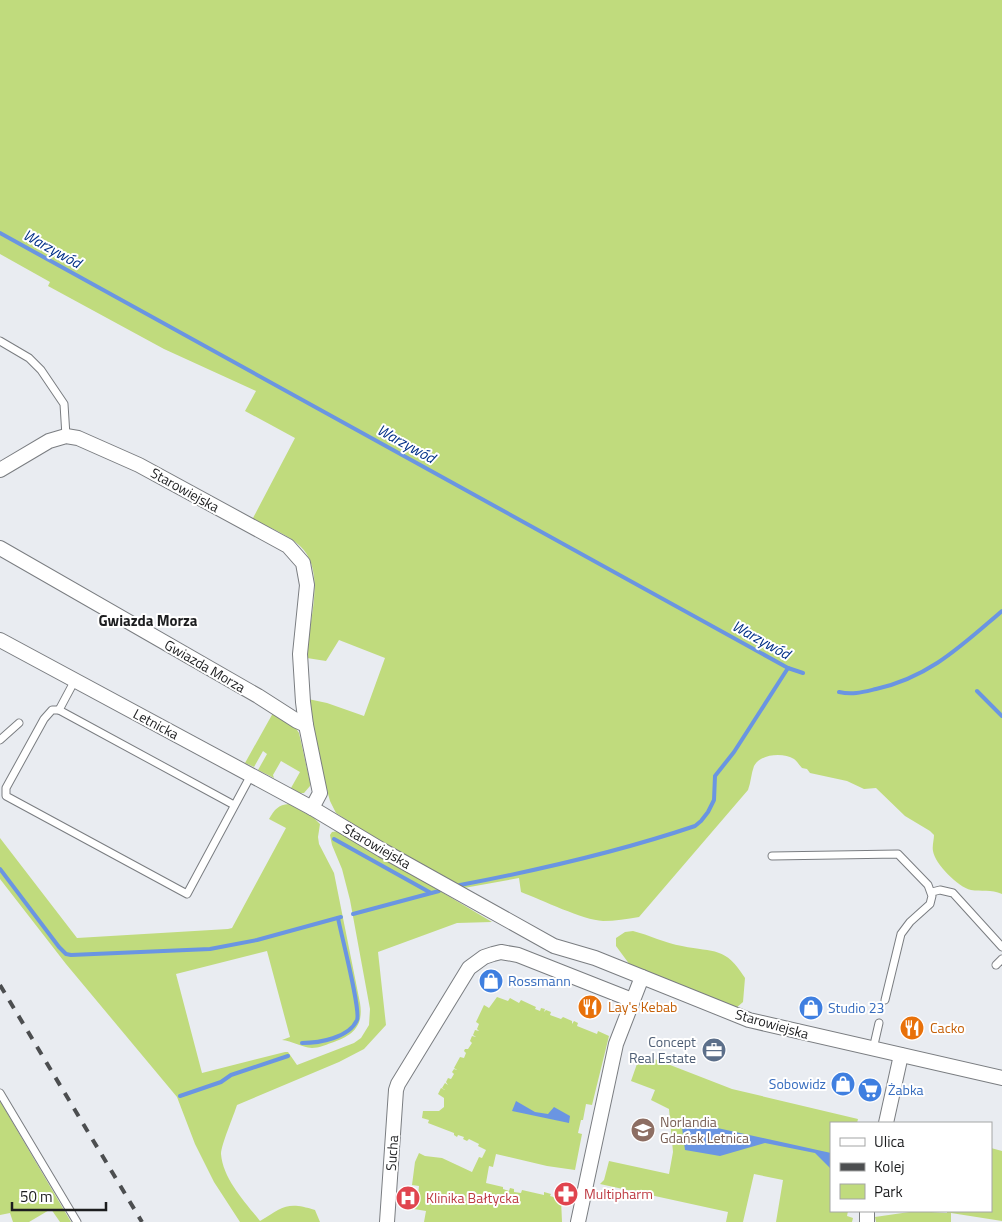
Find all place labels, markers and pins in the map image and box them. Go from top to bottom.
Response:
shop icon: Rossmann [478,968,504,994]
place label: Rossmann [508,970,571,991]
restaurant icon: Lay's Kebab [577,994,603,1020]
shop icon: Studio 23 [798,995,824,1021]
place label: Lay's Kebab [608,996,677,1017]
place label: Studio 23 [828,997,884,1018]
restaurant icon: Cacko [899,1015,925,1041]
place label: Cacko [930,1017,965,1038]
place label: Concept Real Estate [629,1031,696,1068]
office icon: Concept Real Estate [701,1037,727,1063]
shop icon: Sobowidz [830,1071,856,1097]
place label: Sobowidz [769,1073,826,1094]
supermarket icon: Żabka [857,1077,883,1103]
place label: Żabka [888,1079,924,1100]
place label: Norlandia Gdańsk Letnica [660,1111,749,1148]
school or university icon: Norlandia Gdańsk Letnica [630,1117,656,1143]
pharmacy icon: Multipharm [553,1181,579,1207]
place label: Multipharm [584,1183,653,1204]
hospital icon: Klinika Bałtycka [395,1185,421,1211]
place label: Klinika Bałtycka [426,1187,519,1208]

